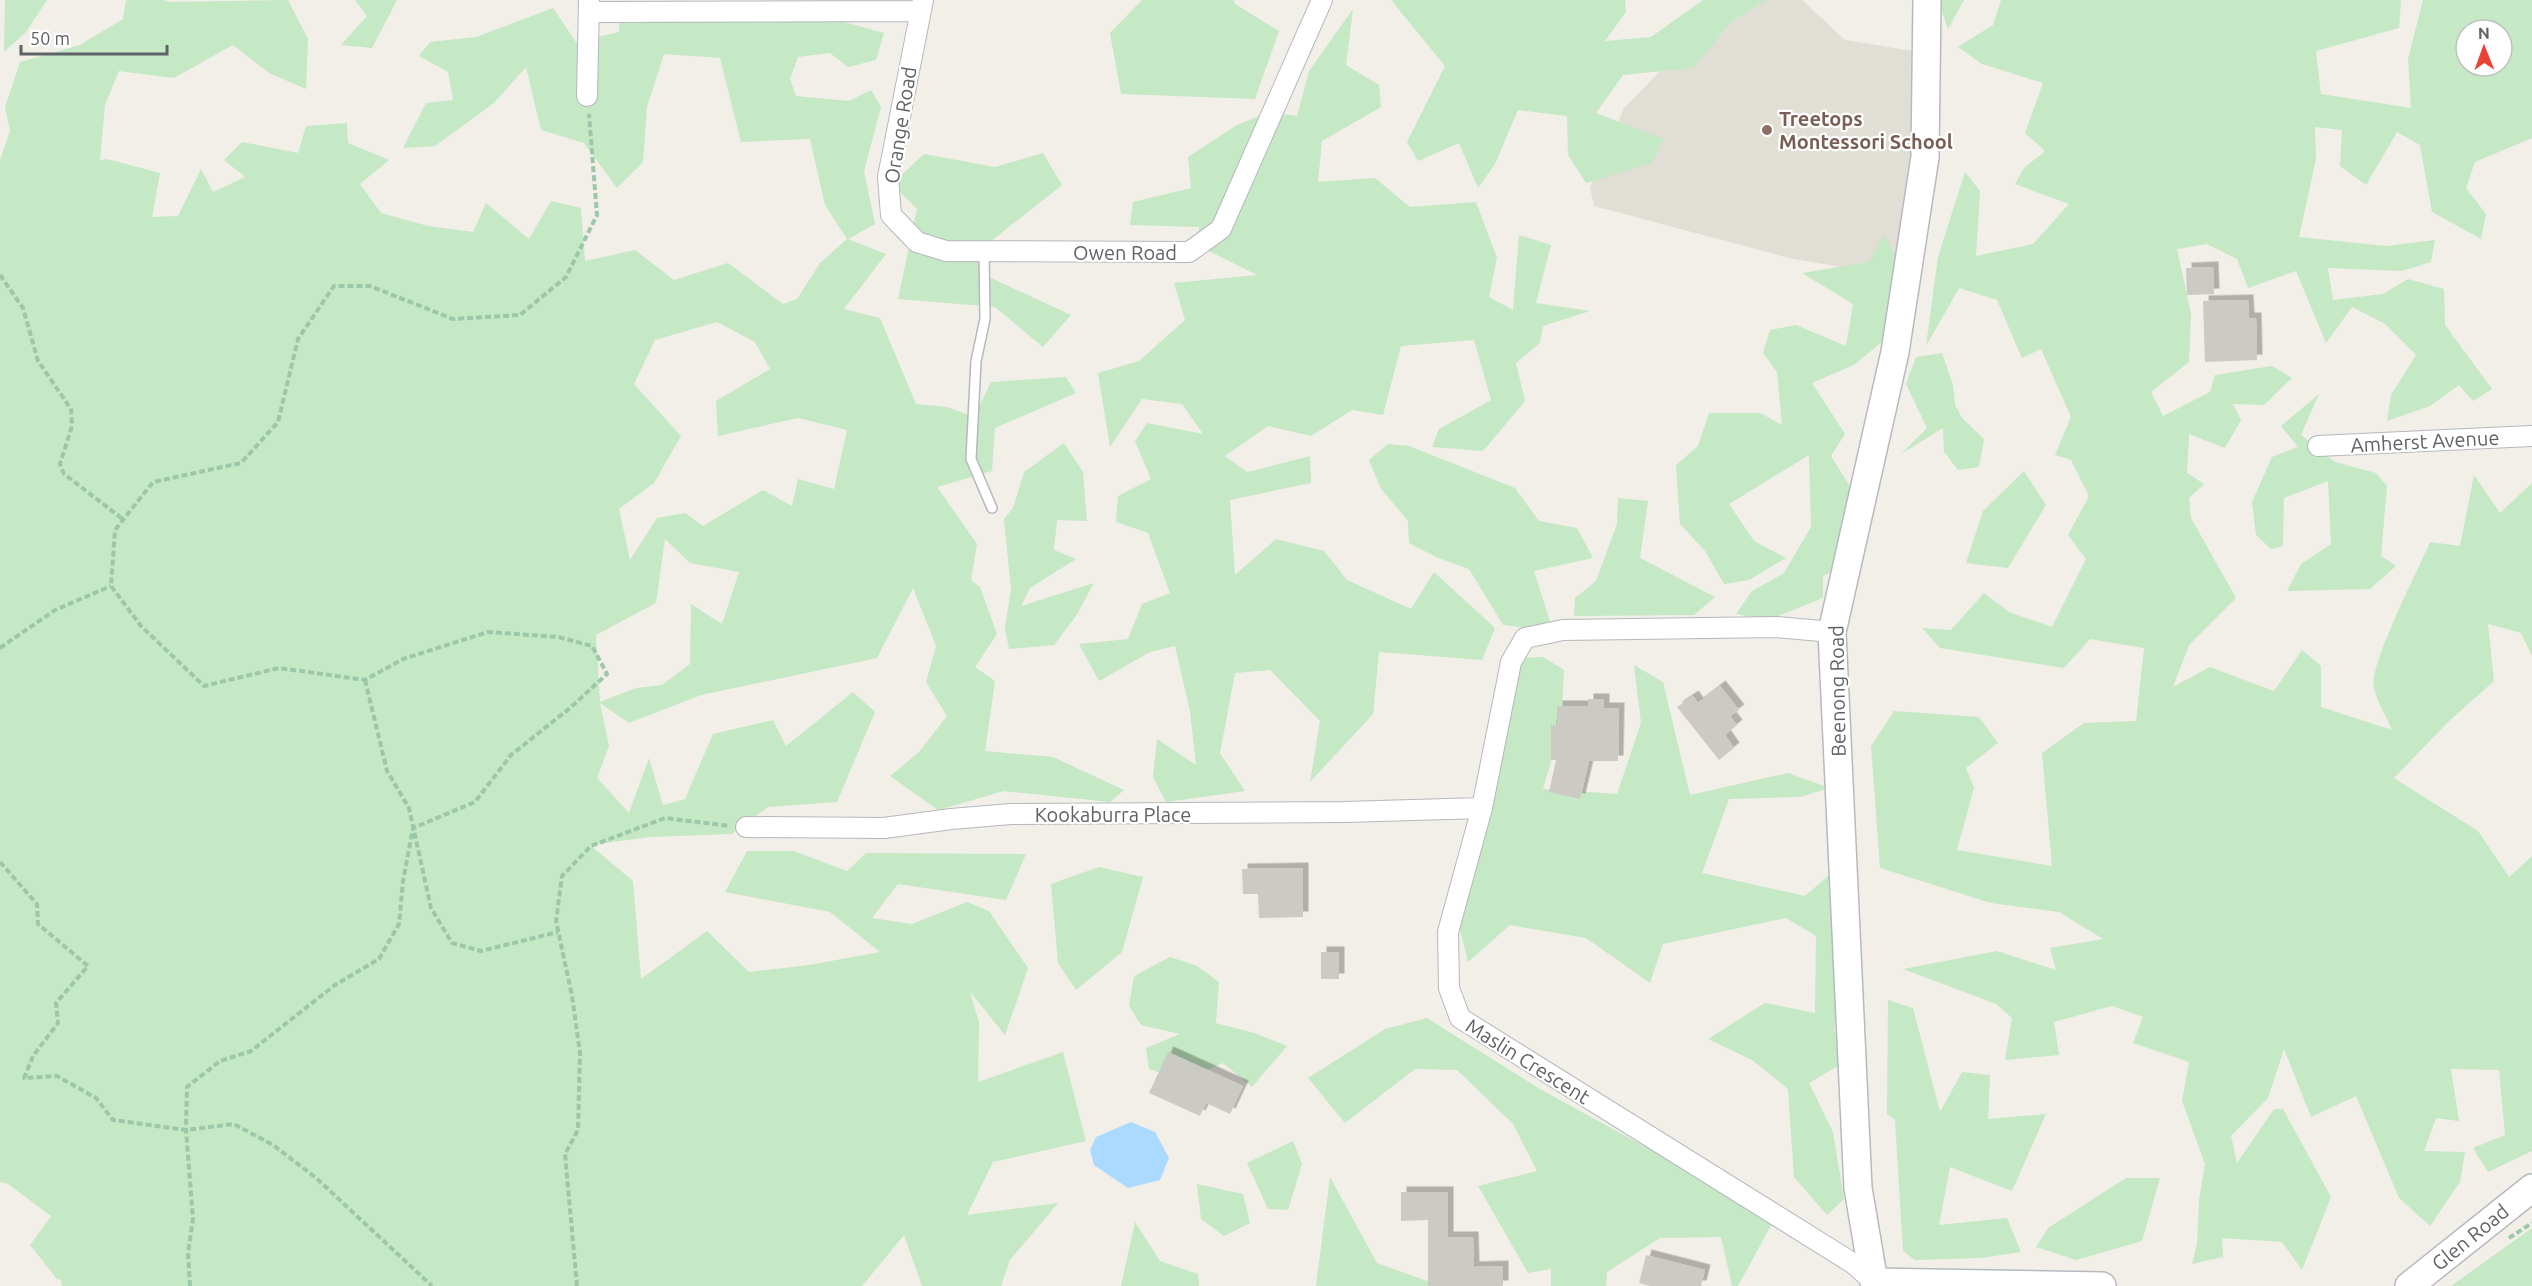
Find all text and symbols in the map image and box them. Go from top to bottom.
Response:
scale bar [21,18,166,56]
north arrow [2454,18,2514,78]
text: N [2478,24,2490,42]
text: 50 m [30,28,70,48]
street label: Orange Road [879,65,921,185]
place label: Treetops Montessori School [1779,107,1953,153]
marker: Treetops Montessori School [1760,123,1774,137]
street label: Owen Road [1073,241,1177,264]
street label: Amherst Avenue [2350,426,2500,456]
street label: Beenong Road [1824,625,1850,757]
street label: Kookaburra Place [1035,803,1191,826]
street label: Maslin Crescent [1462,1014,1594,1108]
street label: Glen Road [2427,1199,2513,1275]

